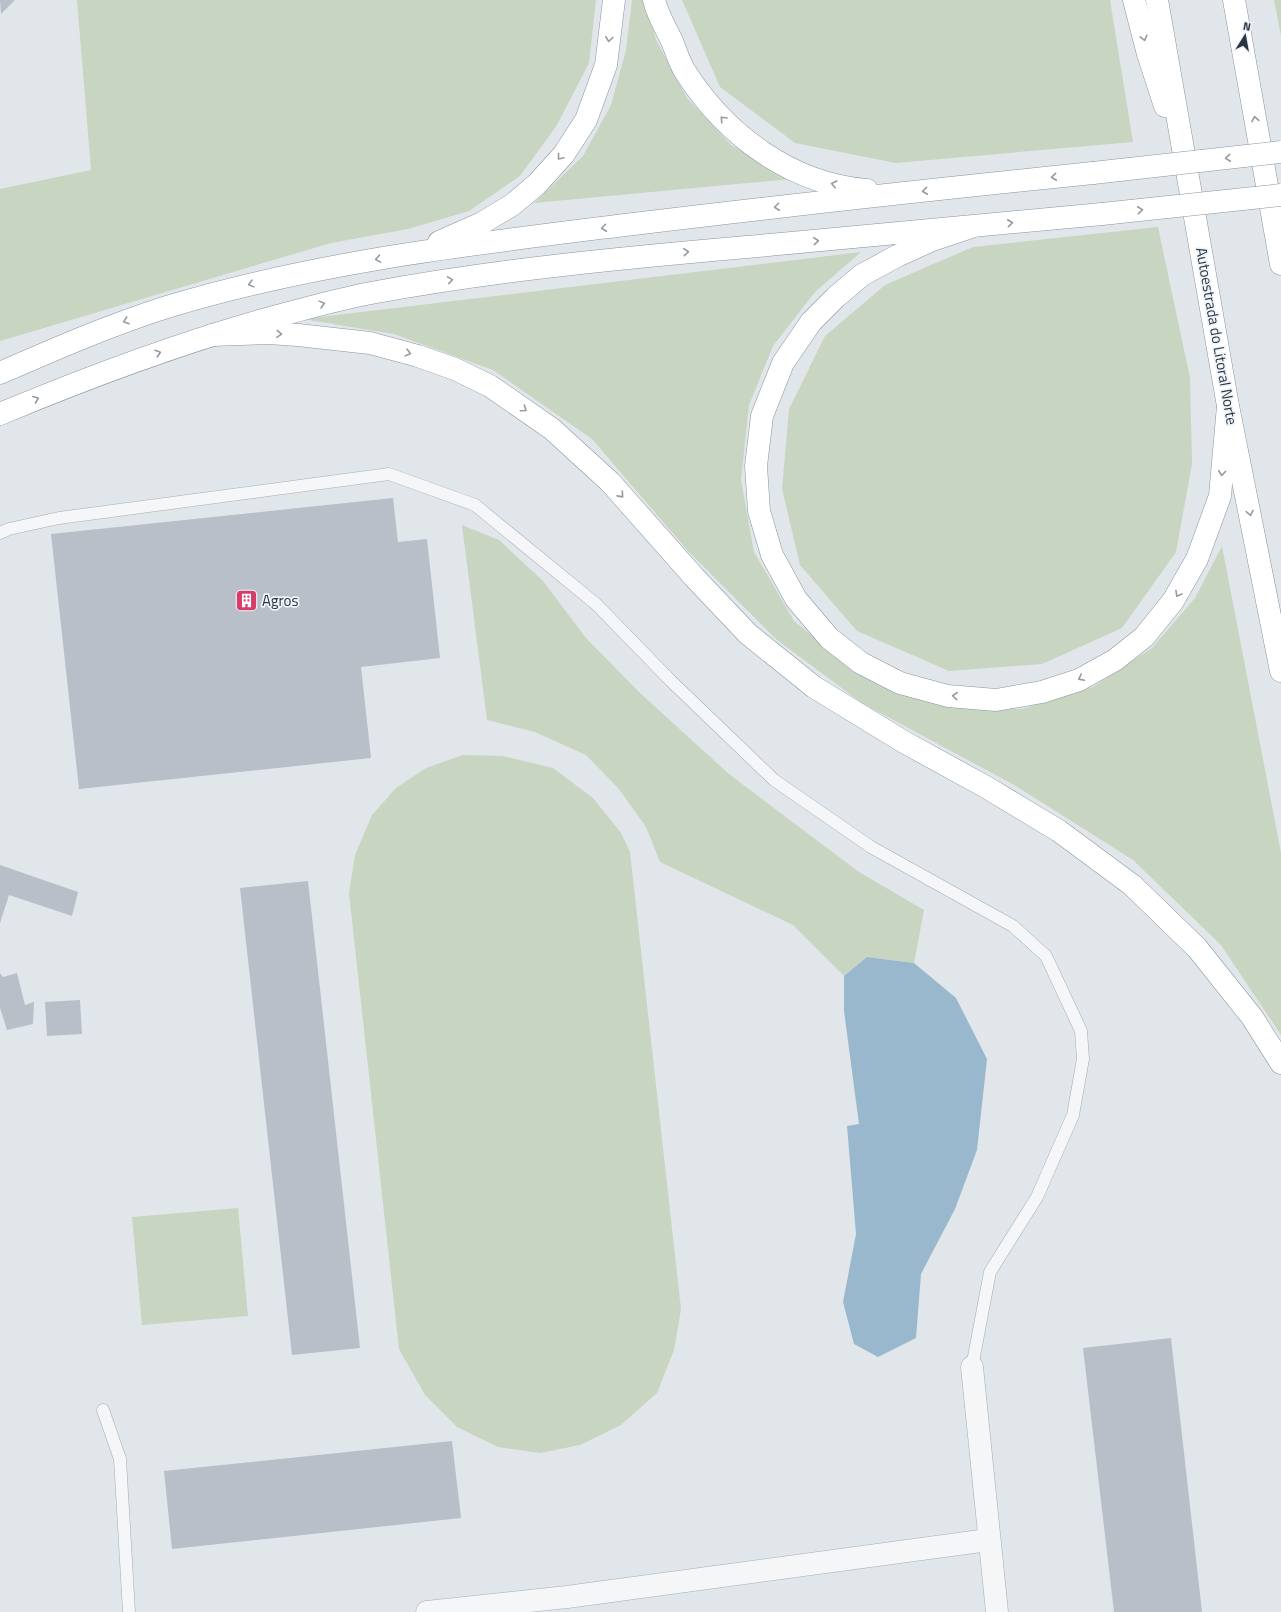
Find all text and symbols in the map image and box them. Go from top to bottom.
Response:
north arrow [1225,16,1265,56]
text: N [1242,18,1252,35]
one-way arrow [1139,35,1147,41]
one-way arrow [605,36,614,42]
one-way arrow [720,116,728,124]
one-way arrow [1251,116,1260,122]
one-way arrow [558,152,565,160]
one-way arrow [1225,153,1231,162]
one-way arrow [1051,172,1057,181]
one-way arrow [830,180,837,188]
one-way arrow [922,186,928,195]
one-way arrow [774,202,781,211]
one-way arrow [1137,205,1143,214]
one-way arrow [1007,219,1013,228]
one-way arrow [601,223,607,232]
one-way arrow [813,236,819,245]
street label: Autoestrada do Litoral Norte [1190,246,1244,426]
one-way arrow [683,248,689,257]
one-way arrow [375,254,381,263]
one-way arrow [447,276,453,285]
one-way arrow [247,280,254,288]
one-way arrow [319,300,326,309]
one-way arrow [123,316,130,325]
one-way arrow [276,329,282,338]
one-way arrow [154,349,161,358]
one-way arrow [404,349,411,357]
one-way arrow [33,395,40,403]
one-way arrow [519,404,526,411]
one-way arrow [1218,470,1227,476]
one-way arrow [617,490,624,498]
one-way arrow [1245,510,1253,516]
building icon: Agros [233,587,259,613]
place label: Agros [262,589,298,612]
one-way arrow [1175,590,1182,597]
one-way arrow [1078,673,1086,681]
one-way arrow [952,692,958,701]

